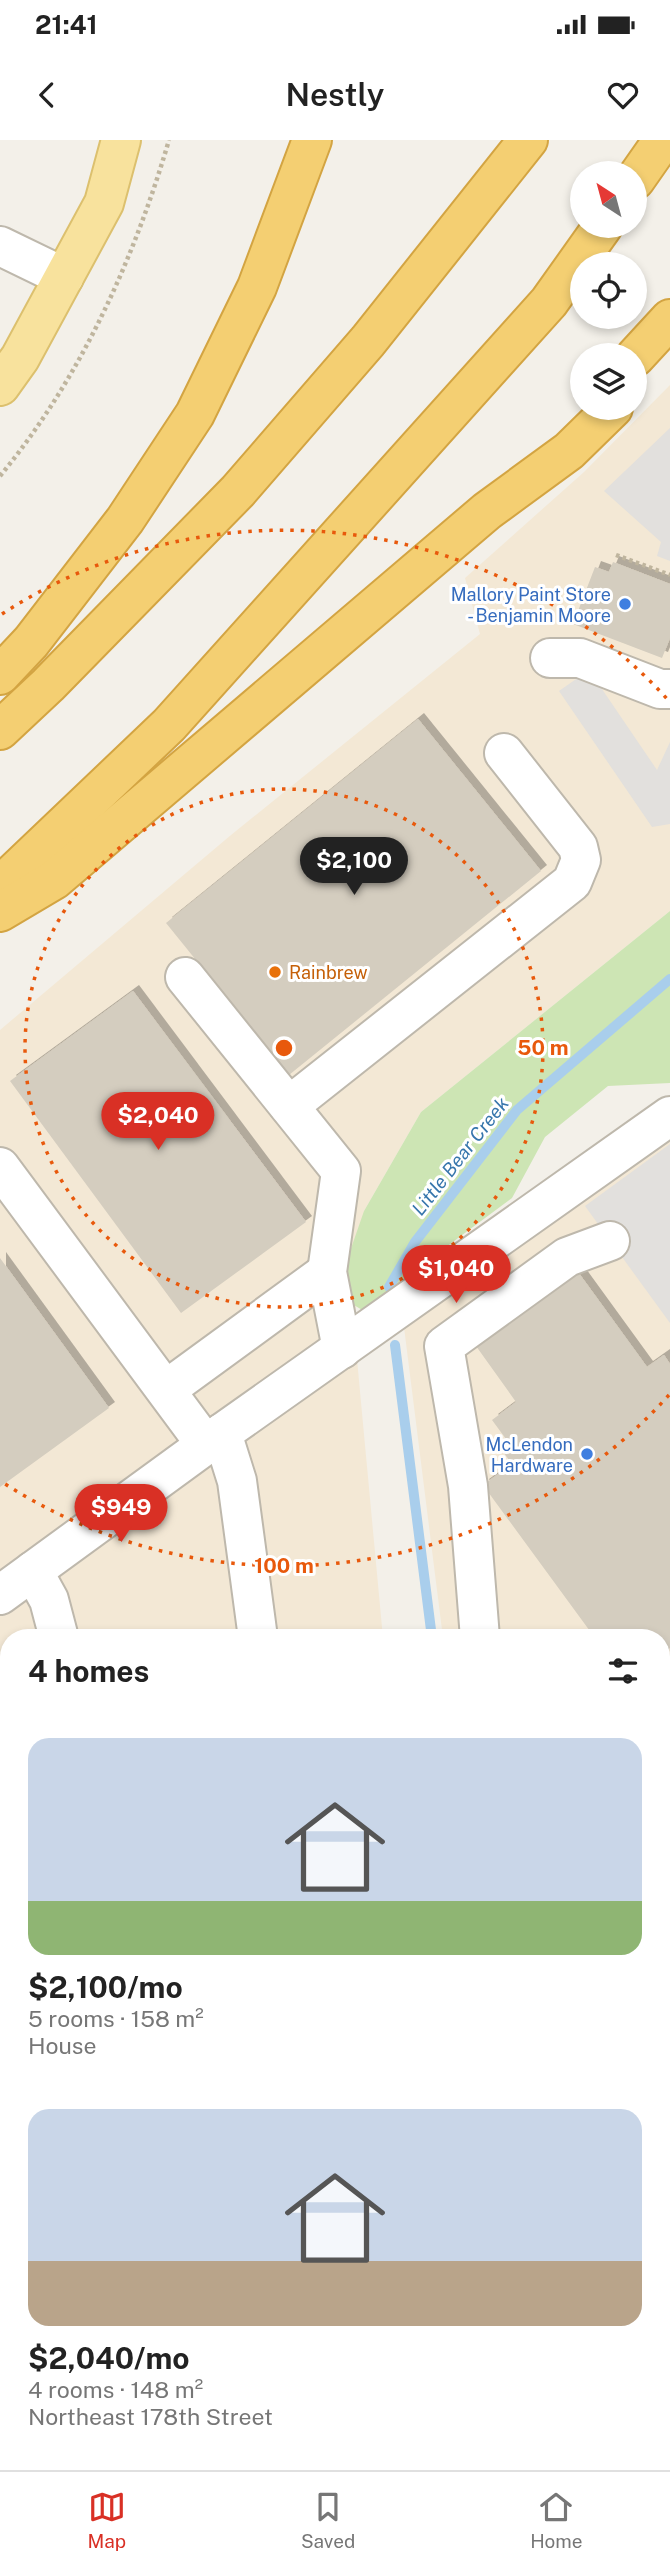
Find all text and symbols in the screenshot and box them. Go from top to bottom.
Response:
text: 21:41 [35,9,98,40]
icon: back [28,76,66,114]
text: Nestly [286,76,384,113]
icon: heart [604,76,642,114]
north arrow [570,161,648,238]
map controls [570,161,647,420]
button: locate [570,252,647,329]
button: layers [570,343,647,420]
place label: Mallory Paint Store - Benjamin Moore [451,584,611,626]
marker: Mallory Paint Store - Benjamin Moore [617,596,633,612]
pin: $2,100 [297,838,411,897]
text: $2,100 [316,846,392,873]
place label: Rainbrew [289,962,368,983]
marker: Rainbrew [267,964,283,980]
text: 50 m [517,1035,569,1060]
centre of rings [272,1036,296,1060]
water label: Little Bear Creek [407,1092,513,1219]
pin: $2,040 [101,1093,215,1152]
text: $2,040 [117,1101,199,1128]
pin: $1,040 [399,1246,513,1305]
text: $1,040 [418,1254,494,1281]
place label: McLendon Hardware [486,1434,573,1476]
marker: McLendon Hardware [579,1446,595,1462]
pin: $949 [80,1484,162,1544]
text: $949 [91,1493,151,1520]
text: 100 m [254,1553,314,1578]
icon: filters [604,1652,642,1690]
text: 4 homes [28,1653,149,1689]
icon: home [272,1784,398,1910]
text: $2,100/mo [28,1969,183,2005]
text: 5 rooms · 158 m² [28,2005,204,2032]
text: House [28,2032,96,2059]
icon: home [272,2155,398,2281]
text: $2,040/mo [28,2340,190,2376]
text: 4 rooms · 148 m² [28,2376,203,2403]
text: Northeast 178th Street [28,2403,273,2430]
tab: Map [87,2488,126,2552]
tab: Saved [301,2488,355,2552]
tab: Home [530,2488,583,2552]

